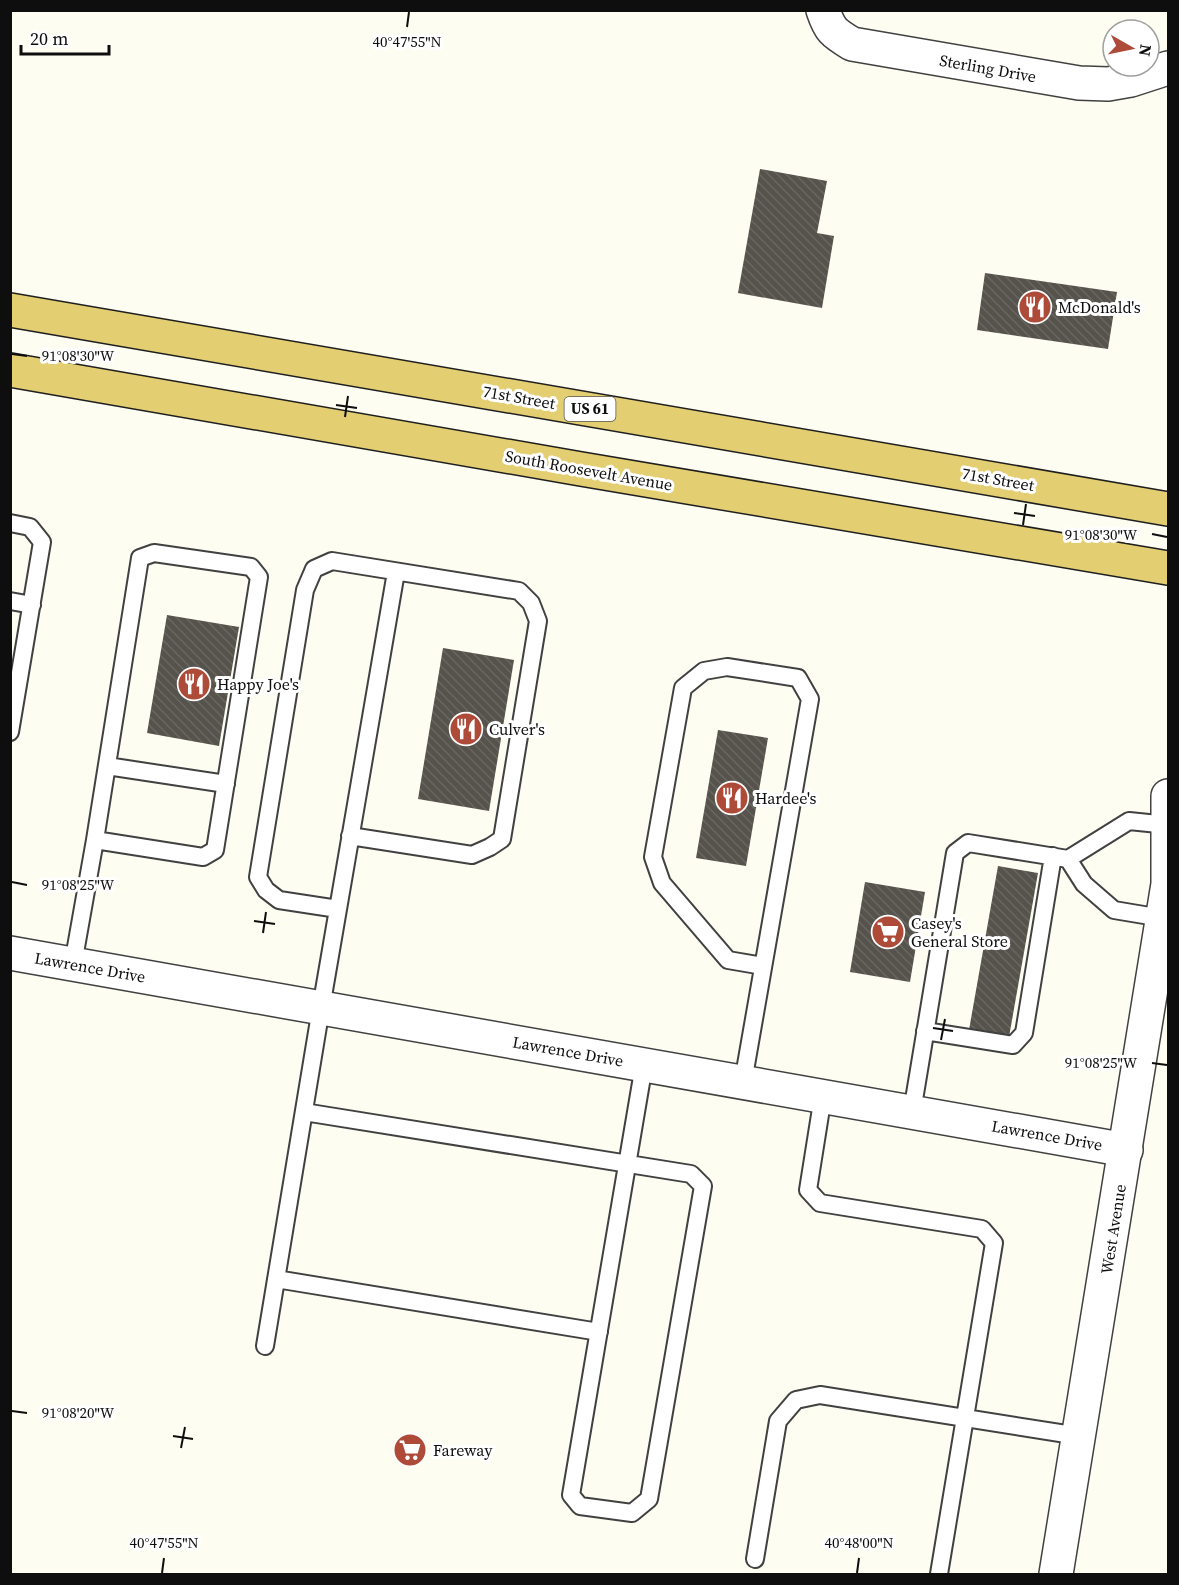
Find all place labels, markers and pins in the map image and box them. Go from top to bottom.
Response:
restaurant icon: McDonald's [1017,289,1053,325]
place label: McDonald's [1058,296,1141,318]
restaurant icon: Happy Joe's [176,666,212,702]
place label: Happy Joe's [217,673,299,695]
restaurant icon: Culver's [448,711,484,747]
place label: Culver's [489,718,545,740]
restaurant icon: Hardee's [714,780,750,816]
place label: Hardee's [755,787,816,809]
place label: Casey's General Store [911,912,1008,952]
supermarket icon: Casey's General Store [870,914,906,950]
supermarket icon: Fareway [392,1432,428,1468]
place label: Fareway [433,1439,493,1461]

